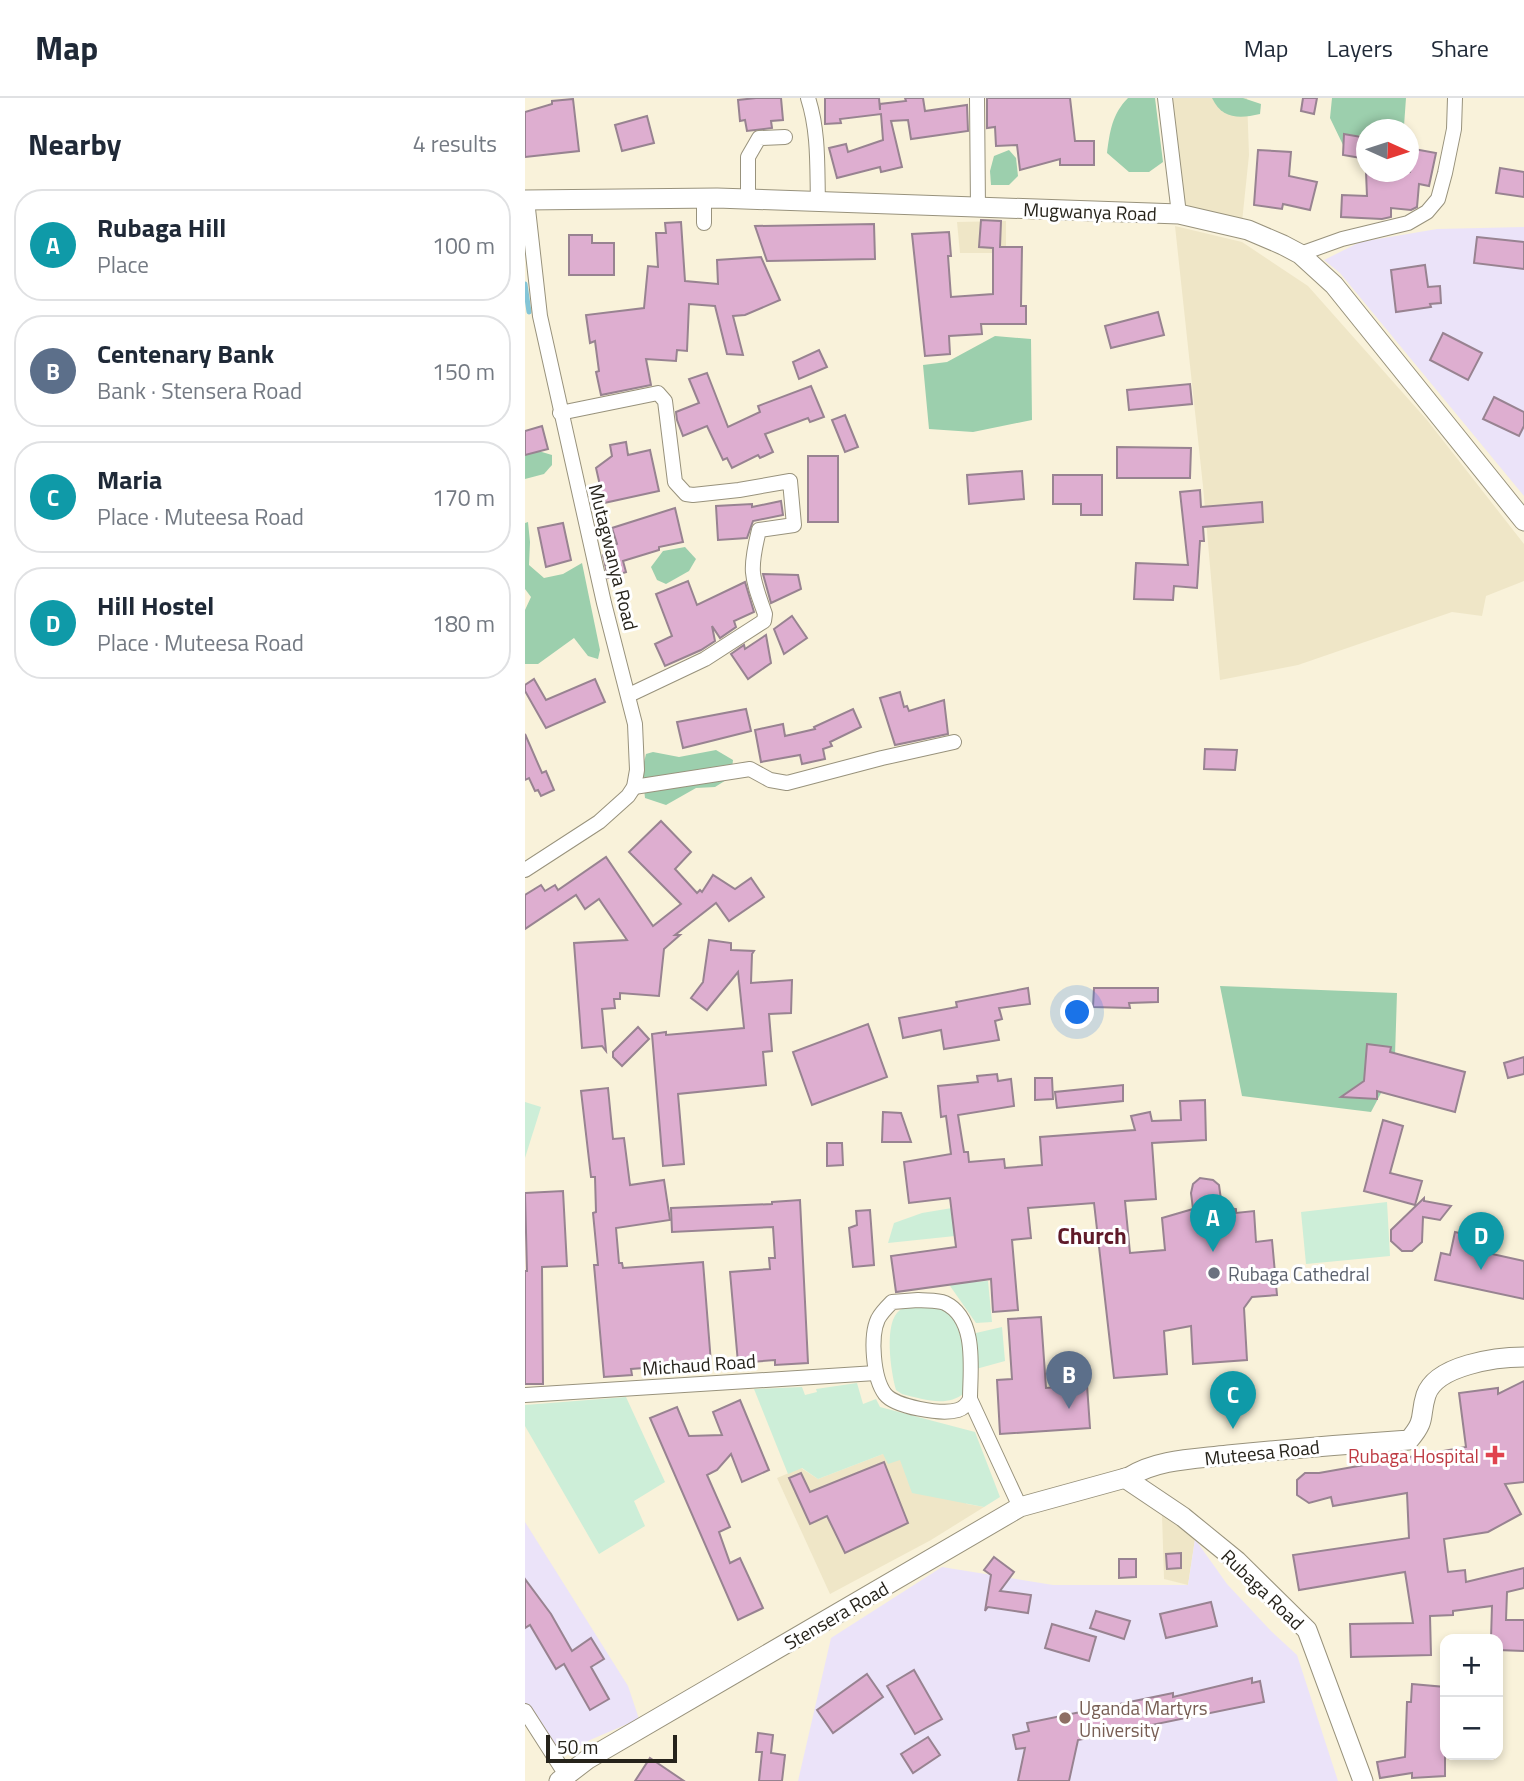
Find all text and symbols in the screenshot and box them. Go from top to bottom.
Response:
text: Map [35,23,98,73]
text: Map [1244,30,1289,66]
text: Layers [1327,30,1393,66]
text: Share [1431,30,1489,66]
north arrow [1356,119,1419,182]
text: Nearby [28,121,121,167]
text: 4 results [413,126,497,161]
street label: Mugwanya Road [1023,194,1157,228]
text: Rubaga Hill [97,208,226,247]
text: A [46,228,60,263]
text: 100 m [432,228,495,263]
text: Place [97,247,149,282]
text: Centenary Bank [97,334,274,373]
text: B [46,354,60,389]
text: 150 m [432,354,495,389]
text: Bank · Stensera Road [97,373,302,408]
text: Maria [97,460,162,499]
text: C [47,480,59,515]
text: 170 m [432,480,495,515]
street label: Mutagwanya Road [582,481,646,633]
text: Place · Muteesa Road [97,499,304,534]
text: Hill Hostel [97,586,214,625]
text: D [46,606,60,641]
text: 180 m [432,606,495,641]
text: Place · Muteesa Road [97,625,304,660]
your location [1060,995,1094,1029]
pin: A [1190,1194,1236,1252]
pin: D [1458,1212,1504,1270]
district label: Church [1057,1218,1127,1253]
place label: Rubaga Cathedral [1228,1259,1370,1288]
marker: Rubaga Cathedral [1206,1265,1222,1281]
street label: Michaud Road [641,1346,757,1382]
pin: B [1046,1351,1092,1409]
pin: C [1210,1371,1256,1429]
street label: Muteesa Road [1203,1432,1321,1472]
place label: Rubaga Hospital [1348,1441,1479,1470]
marker: Rubaga Hospital [1485,1445,1505,1465]
street label: Rubaga Road [1215,1542,1311,1636]
street label: Stensera Road [778,1573,894,1657]
map controls [1440,1634,1503,1760]
button: + [1440,1634,1503,1697]
place label: Uganda Martyrs University [1079,1693,1208,1744]
button: − [1440,1697,1503,1760]
marker: Uganda Martyrs University [1057,1710,1073,1726]
scale bar [546,1732,677,1764]
text: 50 m [557,1732,598,1761]

